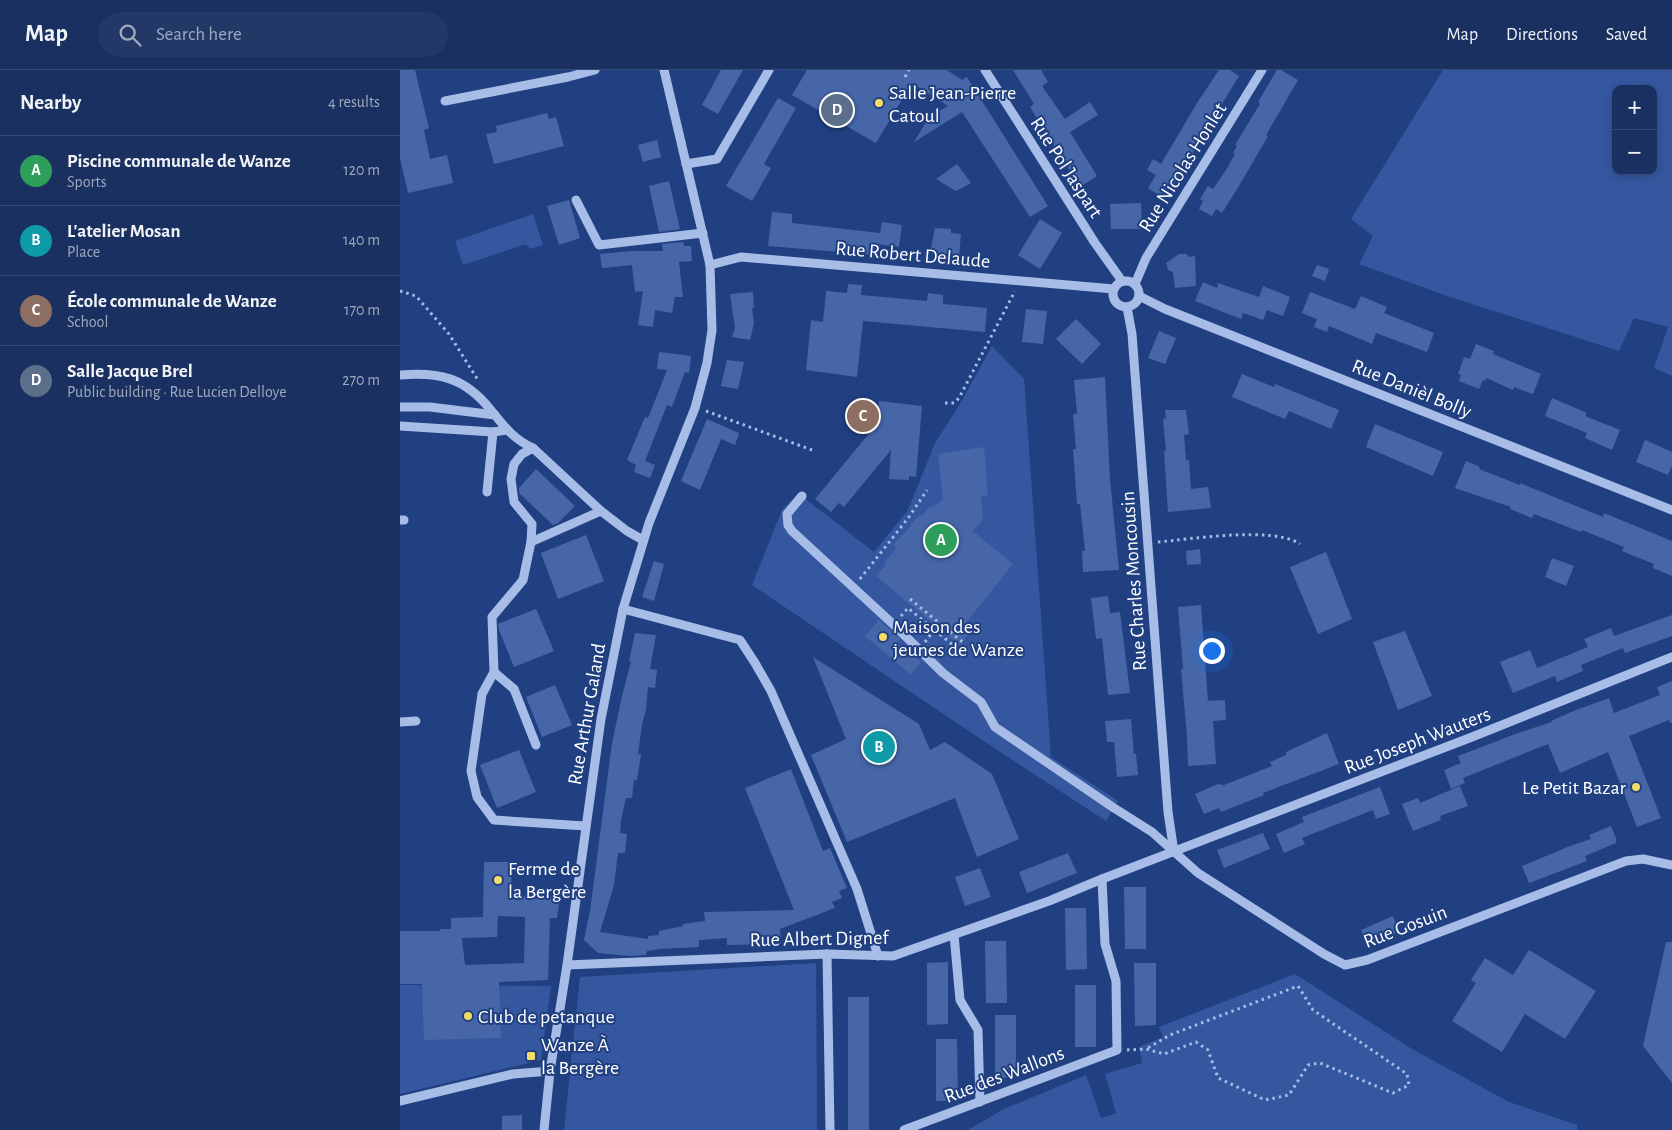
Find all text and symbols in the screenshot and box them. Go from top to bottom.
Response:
search box [98,12,448,57]
icon: search [116,21,144,49]
text: Map [25,22,68,46]
text: Search here [156,25,242,44]
text: Map [1447,26,1478,44]
text: Directions [1506,26,1578,44]
text: Saved [1606,26,1647,44]
place label: Salle Jean-Pierre Catoul [889,83,1016,126]
map controls [1612,85,1657,175]
button: + [1612,85,1657,130]
pin: D [821,91,853,129]
text: Nearby [20,92,81,113]
text: 4 results [328,94,380,110]
marker: Salle Jean-Pierre Catoul [873,97,885,109]
street label: Rue Nicolas Honlet [1135,99,1231,236]
street label: Rue Pol Jaspart [1026,114,1106,222]
button: − [1612,130,1657,175]
text: Piscine communale de Wanze [67,152,291,171]
text: A [31,162,41,178]
text: 120 m [343,162,380,178]
text: Sports [67,174,107,190]
text: L'atelier Mosan [67,222,180,241]
text: B [31,232,41,248]
text: 140 m [343,232,380,248]
street label: Rue Robert Delaude [835,238,991,272]
text: Place [67,244,100,260]
text: École communale de Wanze [67,292,277,311]
text: C [32,302,40,318]
text: 170 m [344,302,380,318]
text: School [67,314,108,330]
street label: Rue Danièl Bolly [1349,356,1475,422]
text: Salle Jacque Brel [67,362,193,381]
text: D [31,372,41,388]
text: 270 m [342,372,380,388]
text: Public building · Rue Lucien Delloye [67,384,287,400]
pin: C [847,397,879,435]
street label: Rue Charles Moncousin [1118,490,1150,672]
pin: A [925,521,957,559]
place label: Maison des jeunes de Wanze [893,617,1024,660]
marker: Maison des jeunes de Wanze [877,631,889,643]
your location [1199,638,1225,664]
street label: Rue Arthur Galand [565,642,609,787]
street label: Rue Joseph Wauters [1341,704,1493,778]
pin: B [863,728,895,766]
place label: Le Petit Bazar [1522,778,1627,798]
marker: Le Petit Bazar [1630,781,1642,793]
place label: Ferme de la Bergère [508,859,586,902]
marker: Ferme de la Bergère [492,874,504,886]
street label: Rue Gosuin [1361,902,1450,952]
street label: Rue Albert Dignef [750,928,889,950]
place label: Club de petanque [478,1007,615,1027]
marker: Club de petanque [462,1010,474,1022]
place label: Wanze À la Bergère [541,1034,619,1078]
street label: Rue des Wallons [942,1043,1067,1107]
marker: Wanze À la Bergère [525,1050,537,1062]

